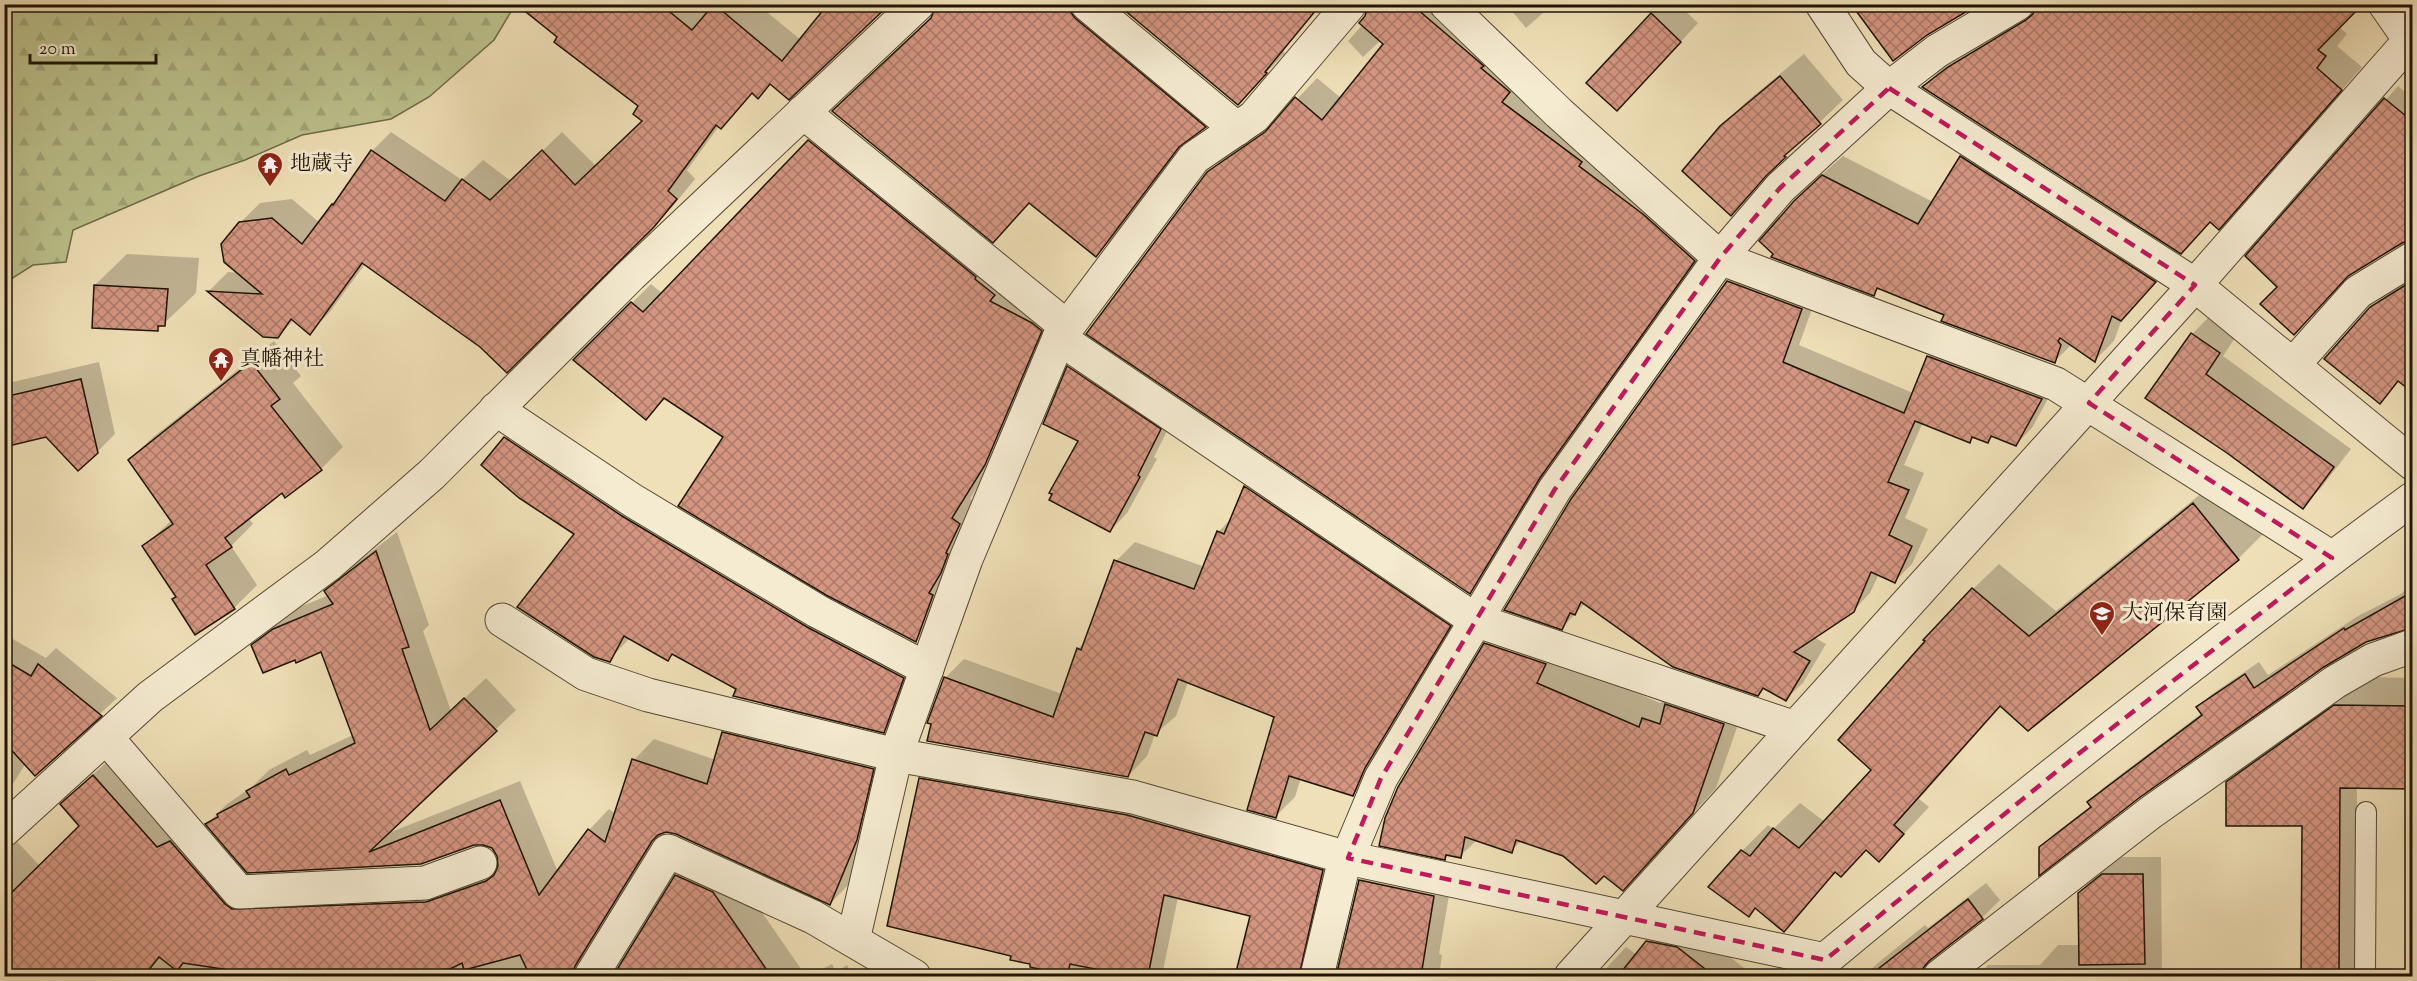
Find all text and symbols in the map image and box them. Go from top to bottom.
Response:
scale bar [30,27,156,65]
text: 20 m [39,37,76,63]
temple icon: 地蔵寺 [255,150,285,188]
place label: 地蔵寺 [290,150,353,180]
temple icon: 真幡神社 [206,345,236,383]
place label: 真幡神社 [240,345,324,375]
school or university icon: 大河保育園 [2087,599,2117,637]
place label: 大河保育園 [2122,599,2227,629]

